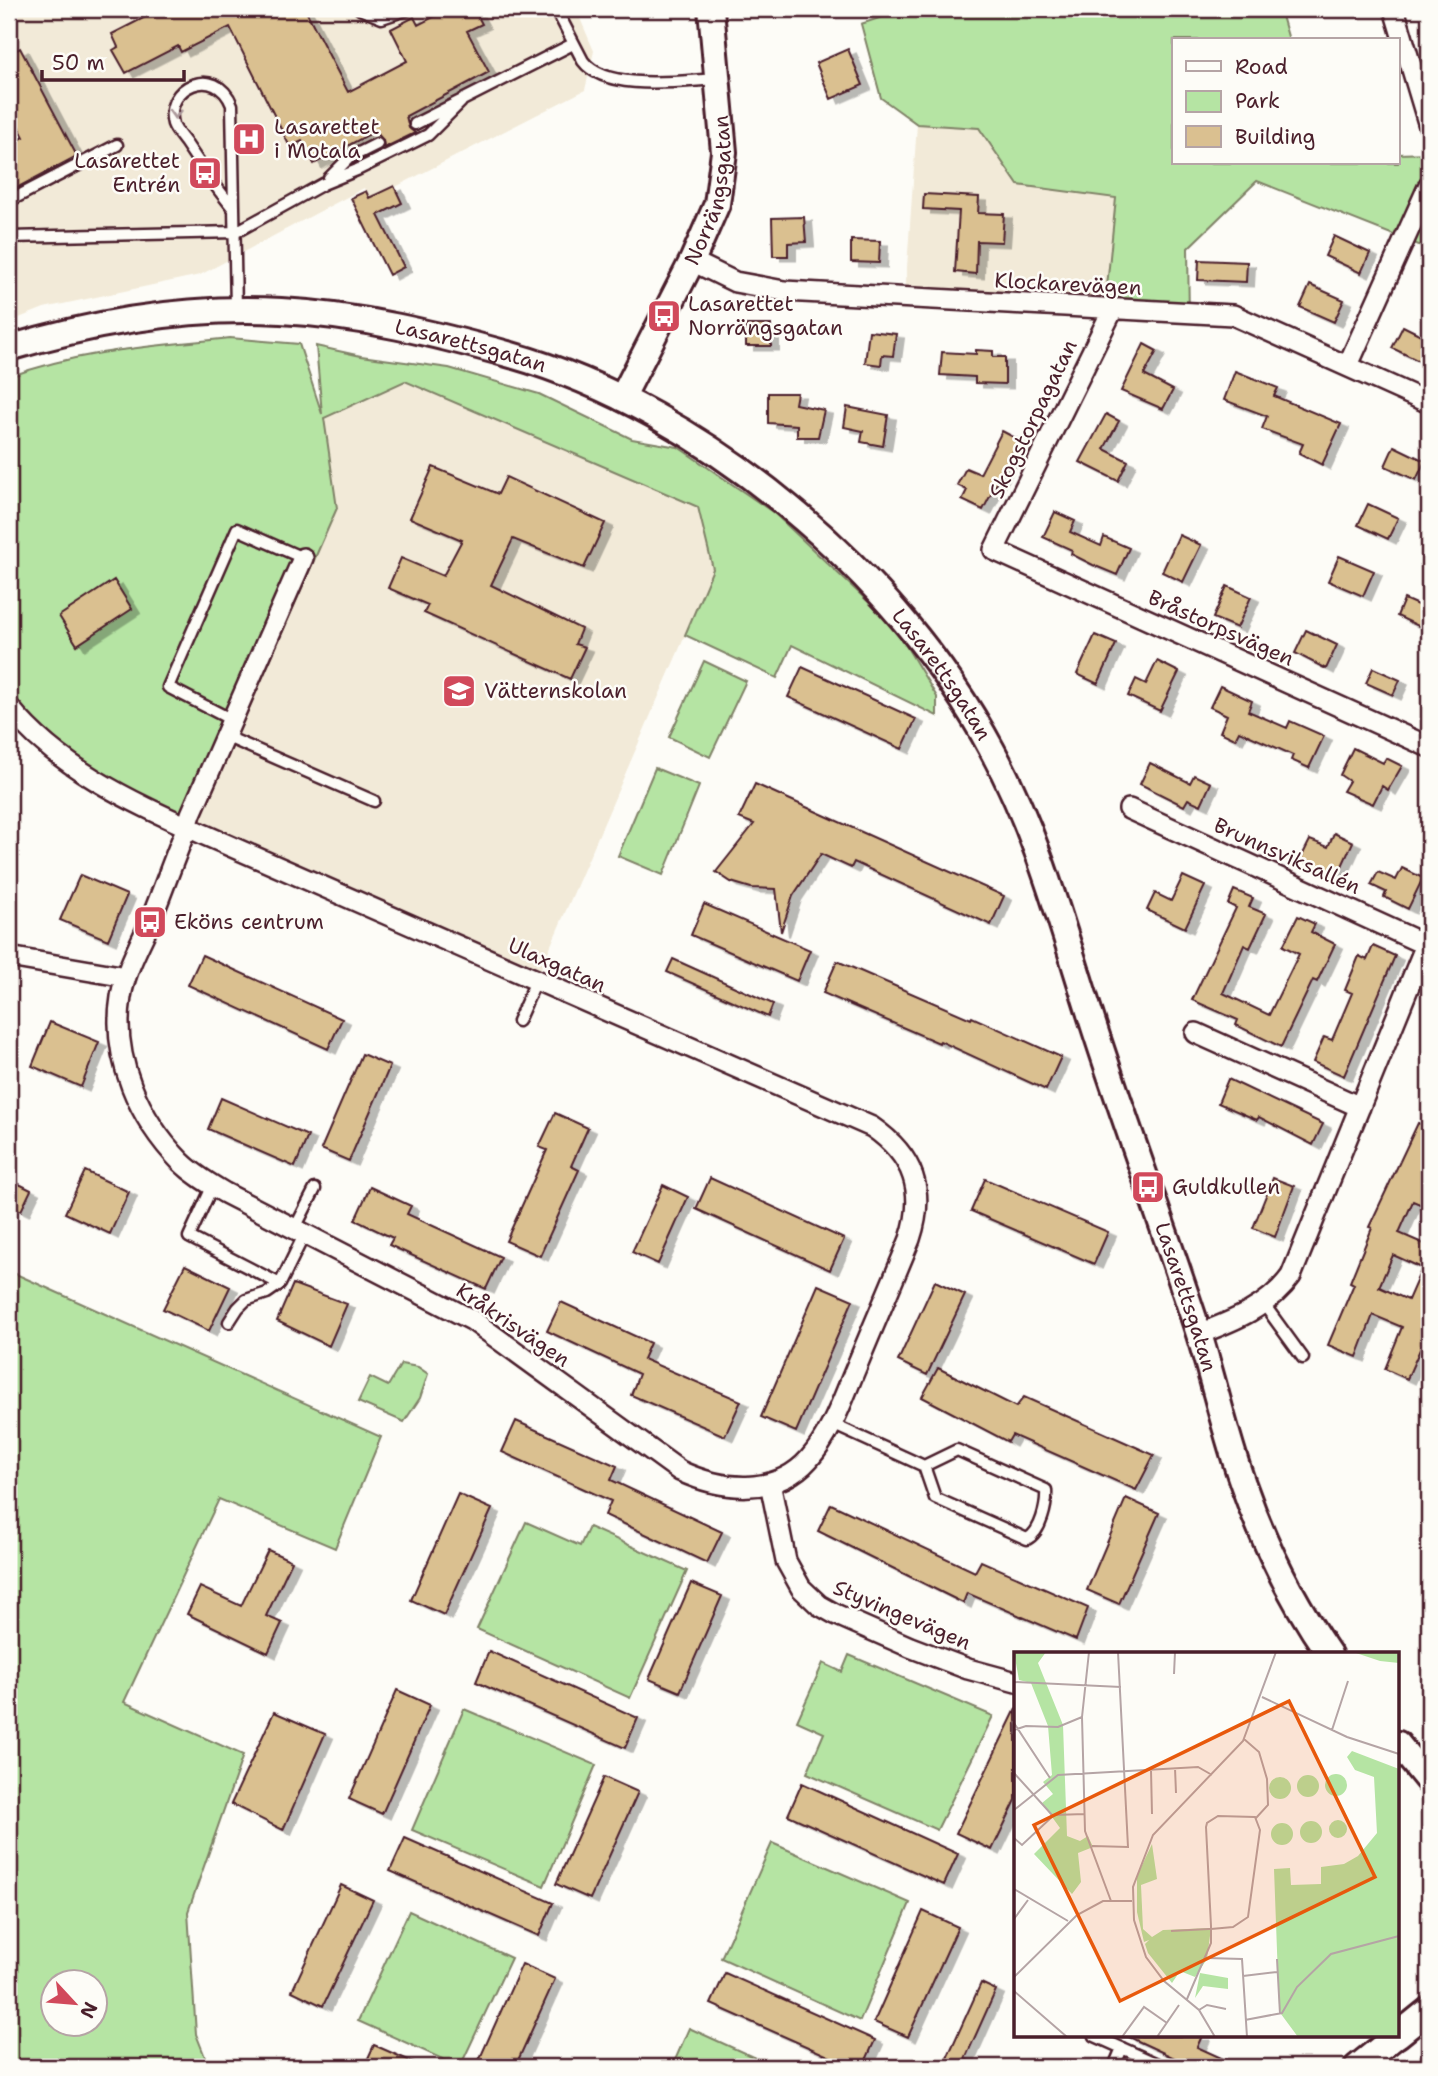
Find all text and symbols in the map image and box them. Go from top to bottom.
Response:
scale bar [42,38,184,82]
legend [1172,38,1400,164]
text: 50 m [52,49,105,77]
text: Road [1235,53,1288,81]
text: Park [1235,87,1280,115]
one-way arrow [167,108,182,119]
place label: Lasarettet i Motala [274,113,380,165]
street label: Norrängsgatan [678,114,738,270]
hospital icon: Lasarettet i Motala [230,120,268,158]
text: Building [1235,123,1315,151]
place label: Lasarettet Entrén [74,147,180,199]
bus stop icon: Lasarettet Entrén [186,154,224,192]
street label: Klockarevägen [994,266,1143,302]
place label: Lasarettet Norrängsgatan [688,290,843,342]
bus stop icon: Lasarettet Norrängsgatan [645,297,683,335]
street label: Lasarettsgatan [392,313,550,379]
street label: Skogstorpagatan [982,335,1084,503]
street label: Bråstorpsvägen [1144,583,1298,673]
street label: Lasarettsgatan [885,602,998,746]
school or university icon: Vätternskolan [440,672,478,710]
place label: Vätternskolan [484,677,627,705]
street label: Brunnsviksallén [1209,811,1365,901]
bus stop icon: Eköns centrum [131,903,169,941]
place label: Eköns centrum [174,908,324,936]
street label: Ulaxgatan [504,931,611,999]
bus stop icon: Guldkullen [1129,1168,1167,1206]
place label: Guldkullen [1172,1173,1280,1201]
street label: Lasarettsgatan [1148,1219,1223,1375]
street label: Kråkrisvägen [451,1277,575,1373]
street label: Styvingevägen [829,1573,975,1657]
inset map [1014,1652,1400,2038]
north arrow [38,1968,108,2038]
text: N [74,1998,103,2022]

